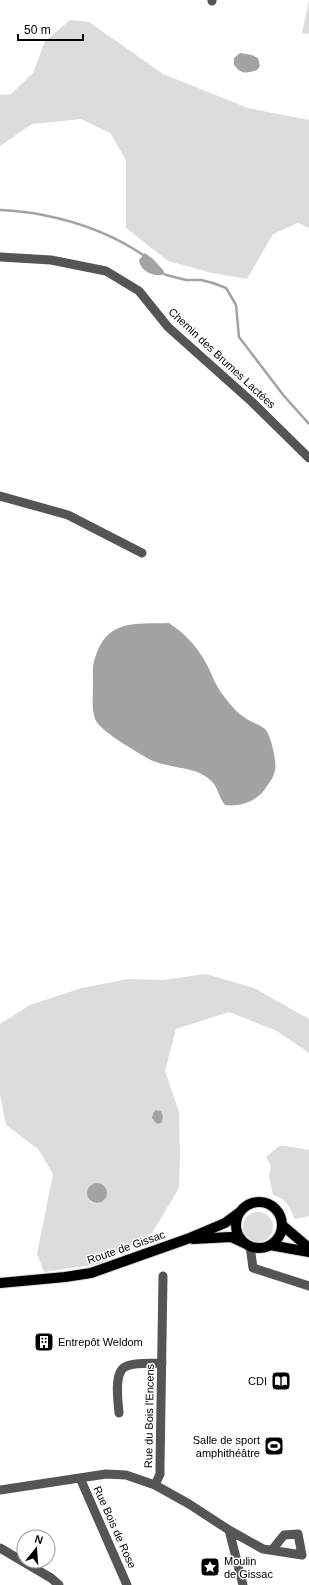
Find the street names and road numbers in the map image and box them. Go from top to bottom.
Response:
street label: Chemin des Brumes Lactées [166,305,278,411]
street label: Route de Gissac [86,1228,167,1266]
street label: Rue du Bois l'Encens [142,1363,156,1468]
street label: Rue Bois de Rose [91,1484,139,1570]

